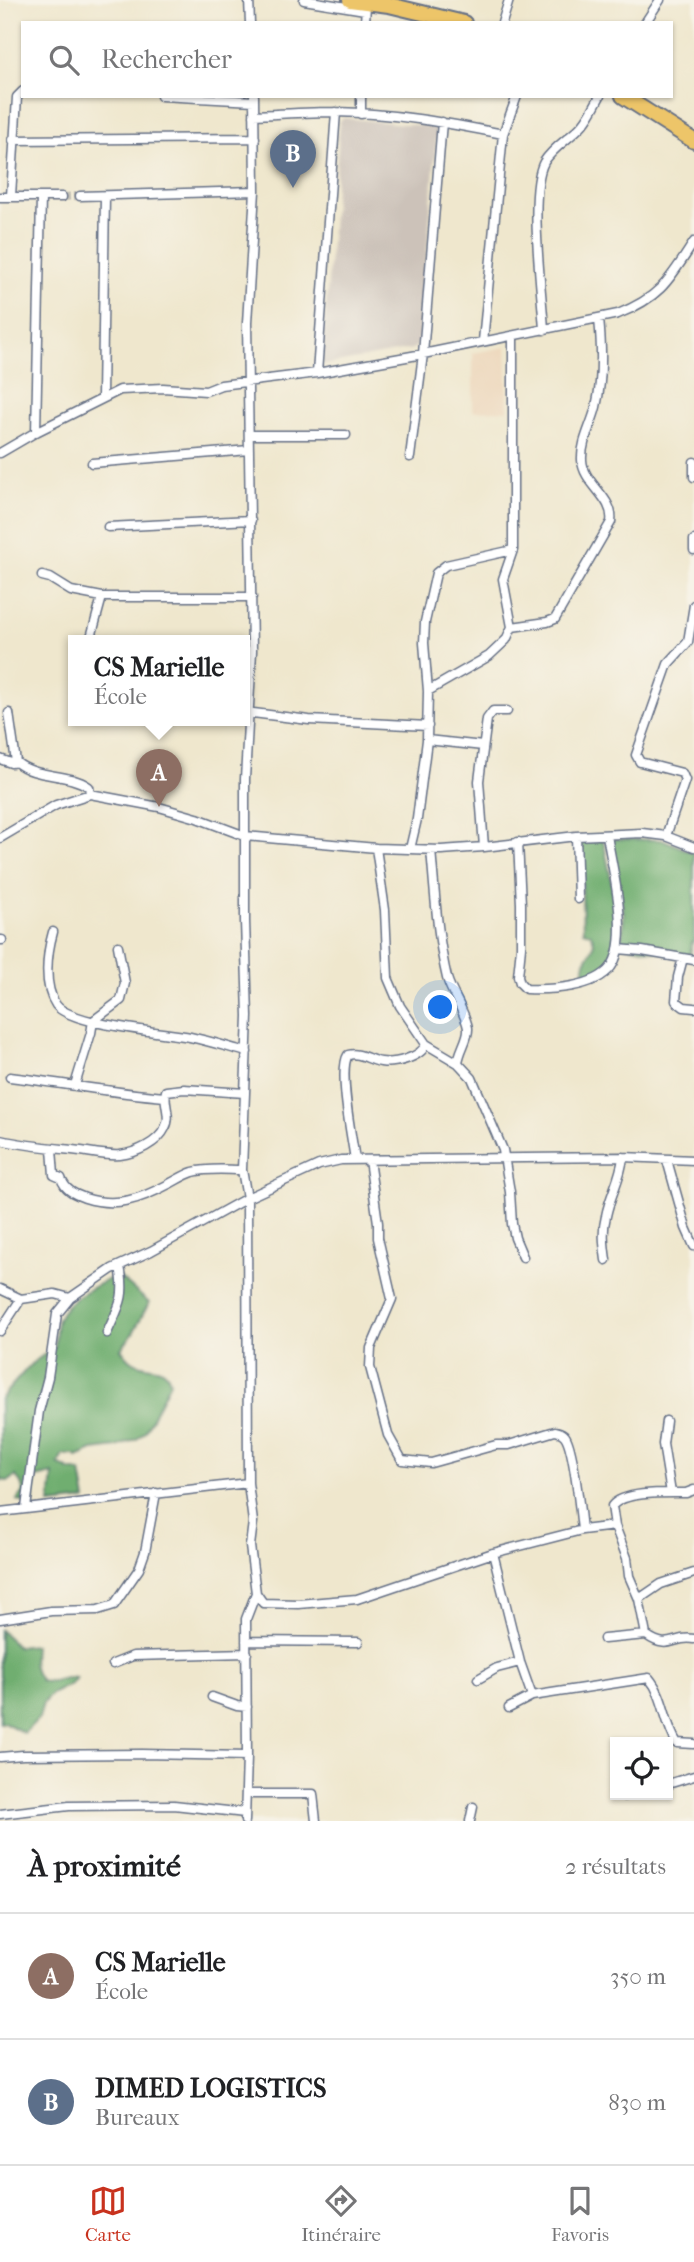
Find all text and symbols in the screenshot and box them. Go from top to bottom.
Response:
search box [21,21,673,98]
icon: search [45,41,83,79]
text: Rechercher [101,44,232,75]
pin: B [270,130,316,188]
popup [68,635,250,726]
text: CS Marielle [94,652,224,683]
text: École [94,683,147,710]
pin: A [136,749,182,807]
your location [423,990,457,1024]
map controls [610,1737,673,1800]
button: locate [610,1737,673,1800]
text: À proximité [28,1849,181,1884]
text: 2 résultats [565,1853,666,1880]
text: CS Marielle [95,1947,226,1978]
text: A [44,1963,58,1990]
text: 350 m [610,1963,666,1990]
text: École [95,1978,148,2005]
text: DIMED LOGISTICS [95,2073,326,2104]
text: B [44,2089,58,2116]
text: 830 m [608,2089,666,2116]
text: Bureaux [95,2104,180,2131]
tab: Carte [85,2182,131,2246]
tab: Itinéraire [301,2182,381,2246]
tab: Favoris [551,2182,609,2246]

